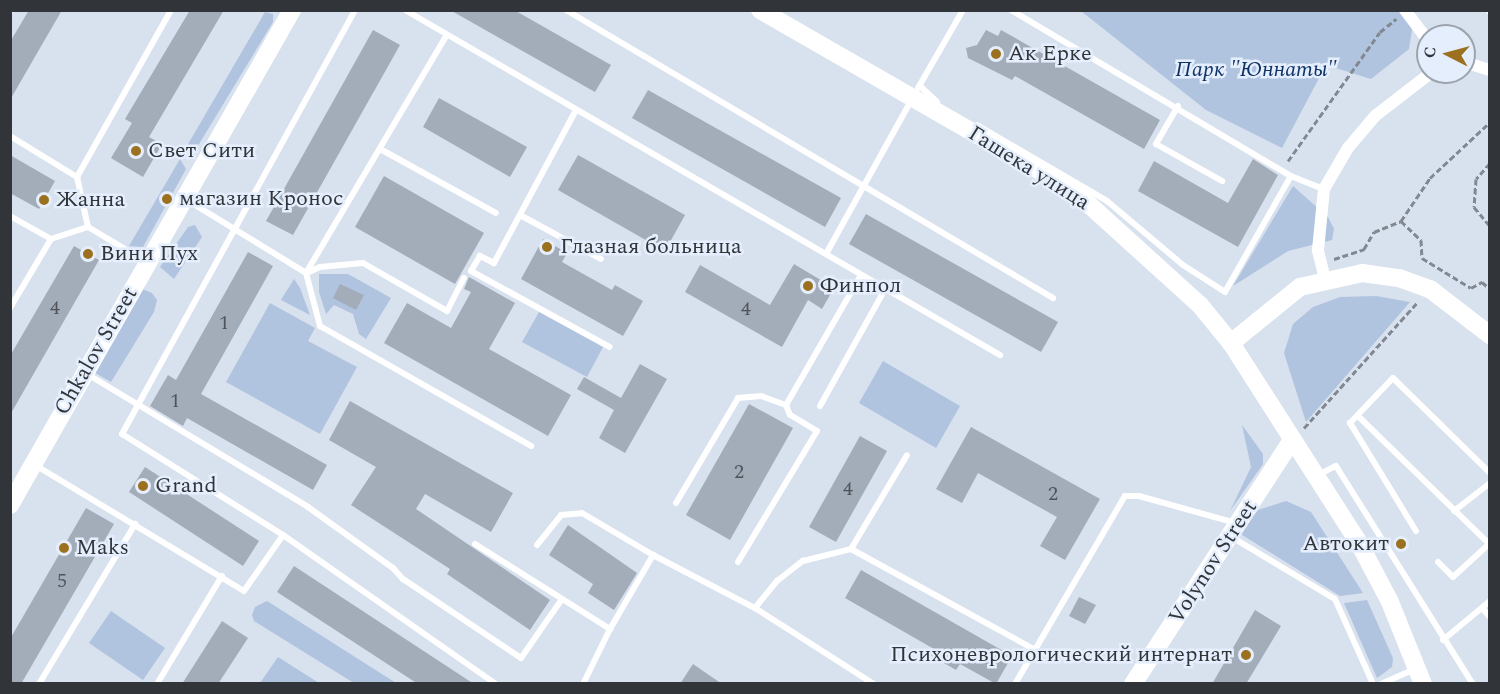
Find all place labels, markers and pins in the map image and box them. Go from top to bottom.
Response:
place label: Ак Ерке [1008,41,1092,67]
marker: Ак Ерке [989,47,1003,61]
place label: Свет Сити [148,138,255,164]
marker: Свет Сити [129,144,143,158]
place label: магазин Кронос [179,186,343,212]
place label: Жанна [56,187,125,213]
marker: магазин Кронос [160,192,174,206]
marker: Жанна [37,193,51,207]
place label: Глазная больница [560,234,742,260]
marker: Глазная больница [538,238,556,256]
place label: Вини Пух [100,241,198,267]
marker: Вини Пух [81,247,95,261]
place label: Финпол [820,273,901,299]
marker: Финпол [801,279,815,293]
place label: Grand [155,473,217,499]
marker: Grand [136,479,150,493]
place label: Автокит [1302,531,1389,557]
place label: Maks [76,535,129,561]
marker: Автокит [1394,537,1408,551]
marker: Maks [57,541,71,555]
place label: Психоневрологический интернат [890,642,1232,668]
marker: Психоневрологический интернат [1237,646,1255,664]

